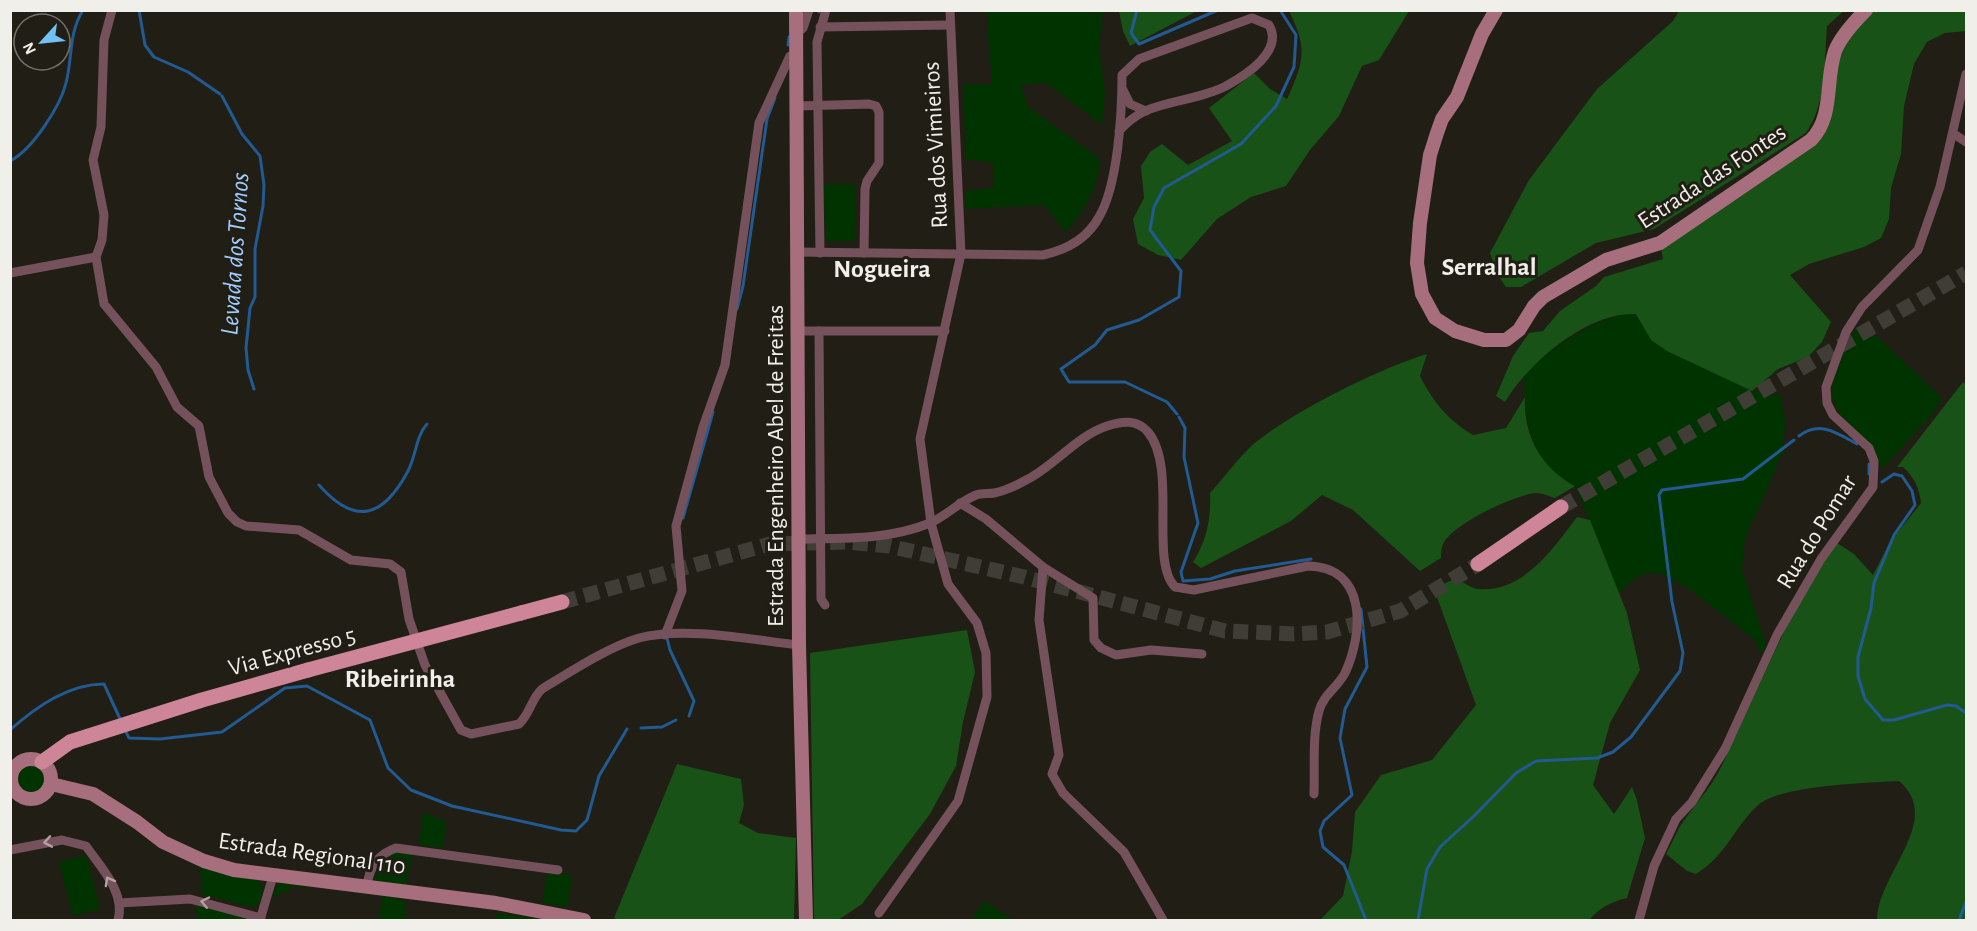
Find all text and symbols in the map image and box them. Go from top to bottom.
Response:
north arrow [12,12,72,72]
text: N [20,40,39,57]
street label: Rua dos Vimieiros [920,61,952,229]
street label: Estrada das Fontes [1634,120,1790,234]
water label: Levada dos Tornos [216,172,254,336]
district label: Serralhal [1441,254,1537,280]
district label: Nogueira [833,256,931,282]
street label: Estrada Engenheiro Abel de Freitas [764,305,788,627]
street label: Rua do Pomar [1773,471,1862,593]
street label: Via Expresso 5 [226,623,358,681]
district label: Ribeirinha [345,666,455,692]
street label: Estrada Regional 110 [217,829,407,879]
one-way arrow [44,835,54,848]
one-way arrow [105,877,117,887]
one-way arrow [200,896,210,909]

